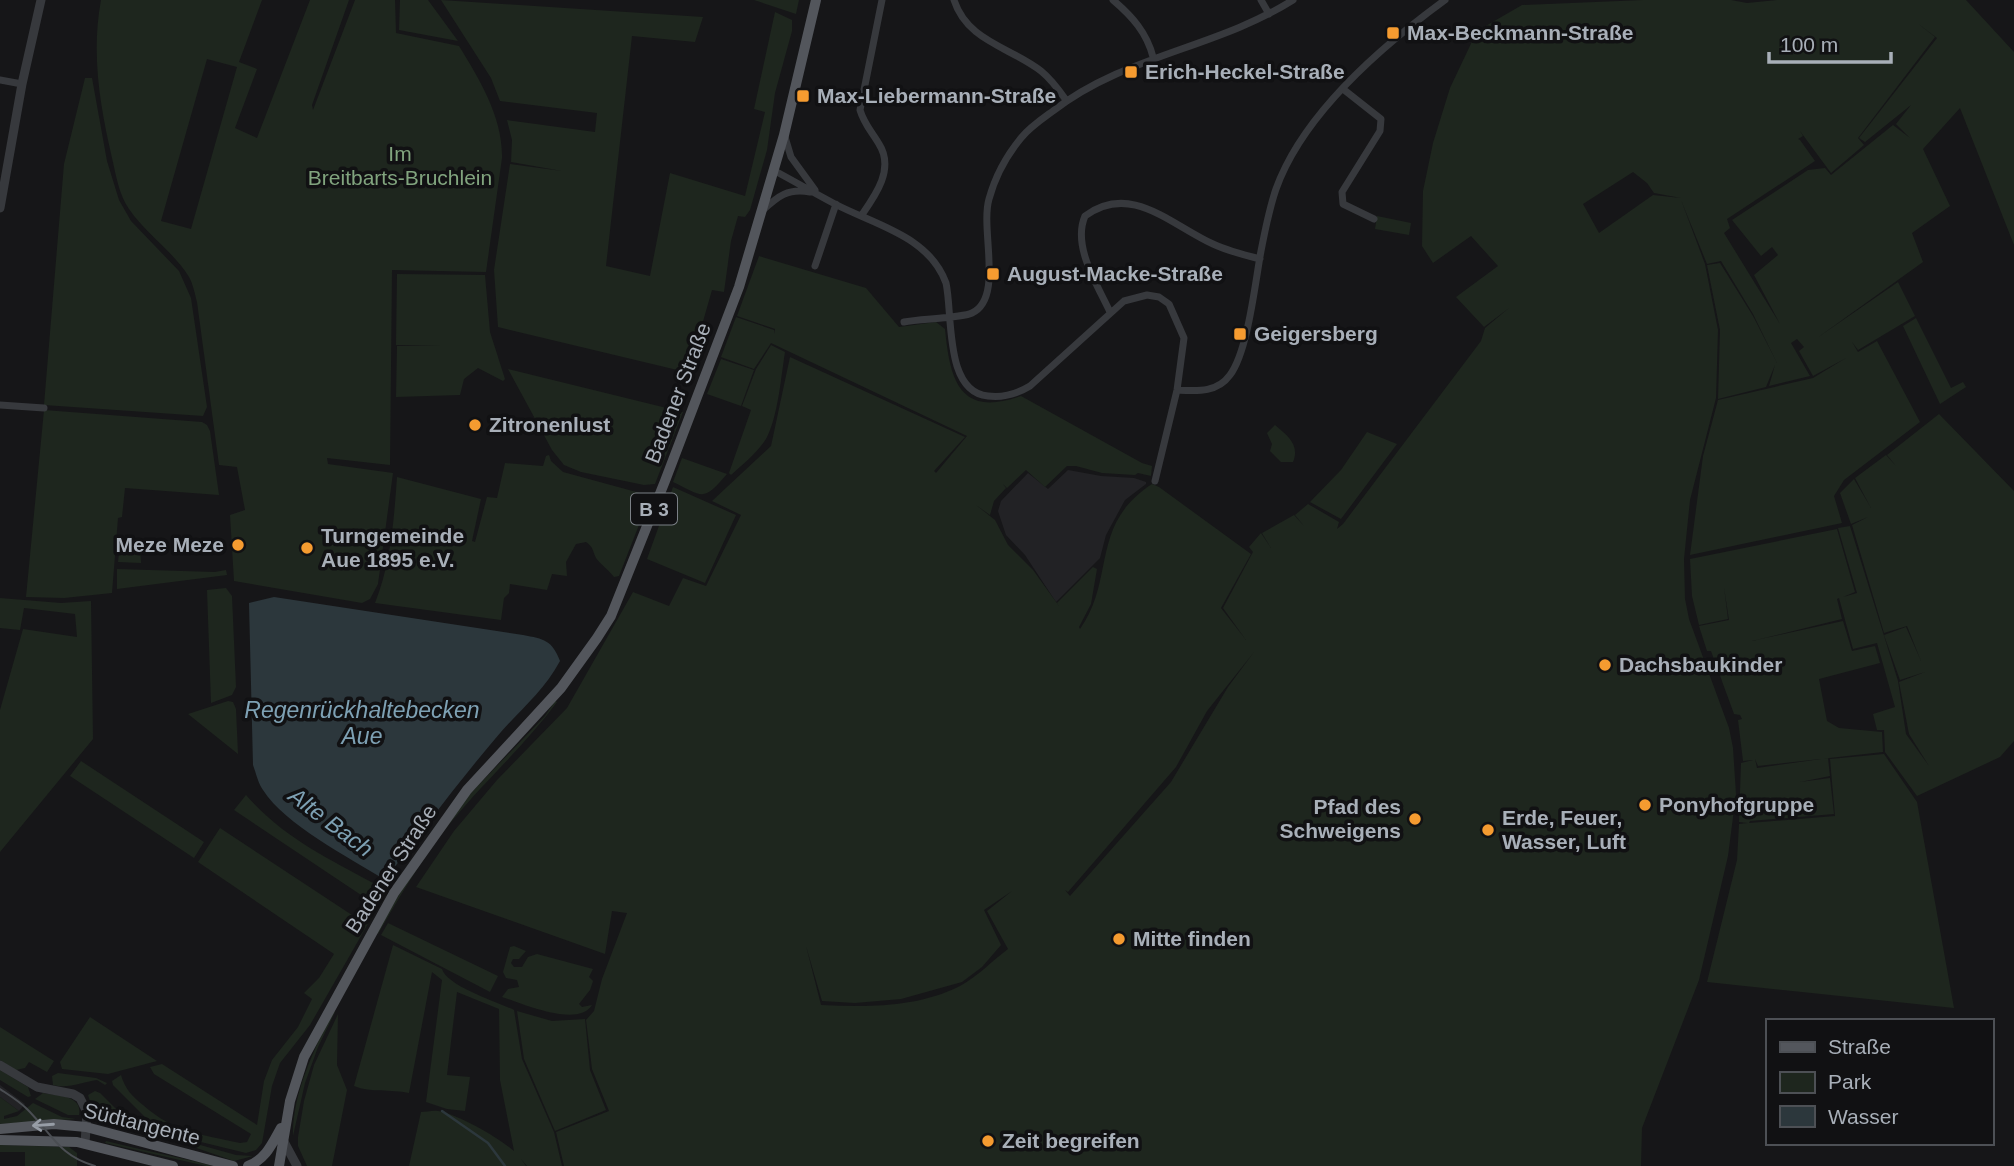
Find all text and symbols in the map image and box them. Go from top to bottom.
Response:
place label: Max-Beckmann-Straße [1407,21,1633,44]
scale bar [1769,21,1892,65]
marker: Max-Beckmann-Straße [1385,25,1401,41]
text: 100 m [1780,33,1838,56]
place label: Erich-Heckel-Straße [1145,60,1345,83]
marker: Erich-Heckel-Straße [1123,64,1139,80]
place label: Max-Liebermann-Straße [817,84,1056,107]
marker: Max-Liebermann-Straße [795,88,811,104]
park label: Im Breitbarts-Bruchlein [308,142,492,189]
place label: August-Macke-Straße [1007,262,1223,285]
marker: August-Macke-Straße [985,266,1001,282]
street label: Badener Straße [640,319,715,466]
place label: Geigersberg [1254,322,1378,345]
marker: Geigersberg [1232,326,1248,342]
place label: Zitronenlust [489,413,610,436]
marker: Zitronenlust [467,417,483,433]
road number: B 3 [631,494,677,524]
place label: Turngemeinde Aue 1895 e.V. [321,524,464,571]
place label: Meze Meze [115,533,224,556]
marker: Meze Meze [230,537,246,553]
marker: Turngemeinde Aue 1895 e.V. [299,540,315,556]
place label: Dachsbaukinder [1619,653,1782,676]
marker: Dachsbaukinder [1597,657,1613,673]
water label: Regenrückhaltebecken Aue [244,697,480,749]
water label: Alte Bach [282,781,378,862]
place label: Ponyhofgruppe [1659,793,1814,816]
place label: Pfad des Schweigens [1280,795,1401,842]
marker: Ponyhofgruppe [1637,797,1653,813]
street label: Badener Straße [341,800,441,937]
place label: Erde, Feuer, Wasser, Luft [1502,806,1626,853]
marker: Pfad des Schweigens [1407,811,1423,827]
marker: Erde, Feuer, Wasser, Luft [1480,822,1496,838]
place label: Mitte finden [1133,927,1251,950]
marker: Mitte finden [1111,931,1127,947]
legend [1766,1019,1993,1145]
text: Straße [1828,1035,1891,1058]
text: Park [1828,1070,1872,1093]
street label: Südtangente [82,1098,203,1149]
text: Wasser [1828,1105,1898,1128]
one-way arrow [32,1119,55,1132]
place label: Zeit begreifen [1002,1129,1140,1152]
marker: Zeit begreifen [980,1133,996,1149]

